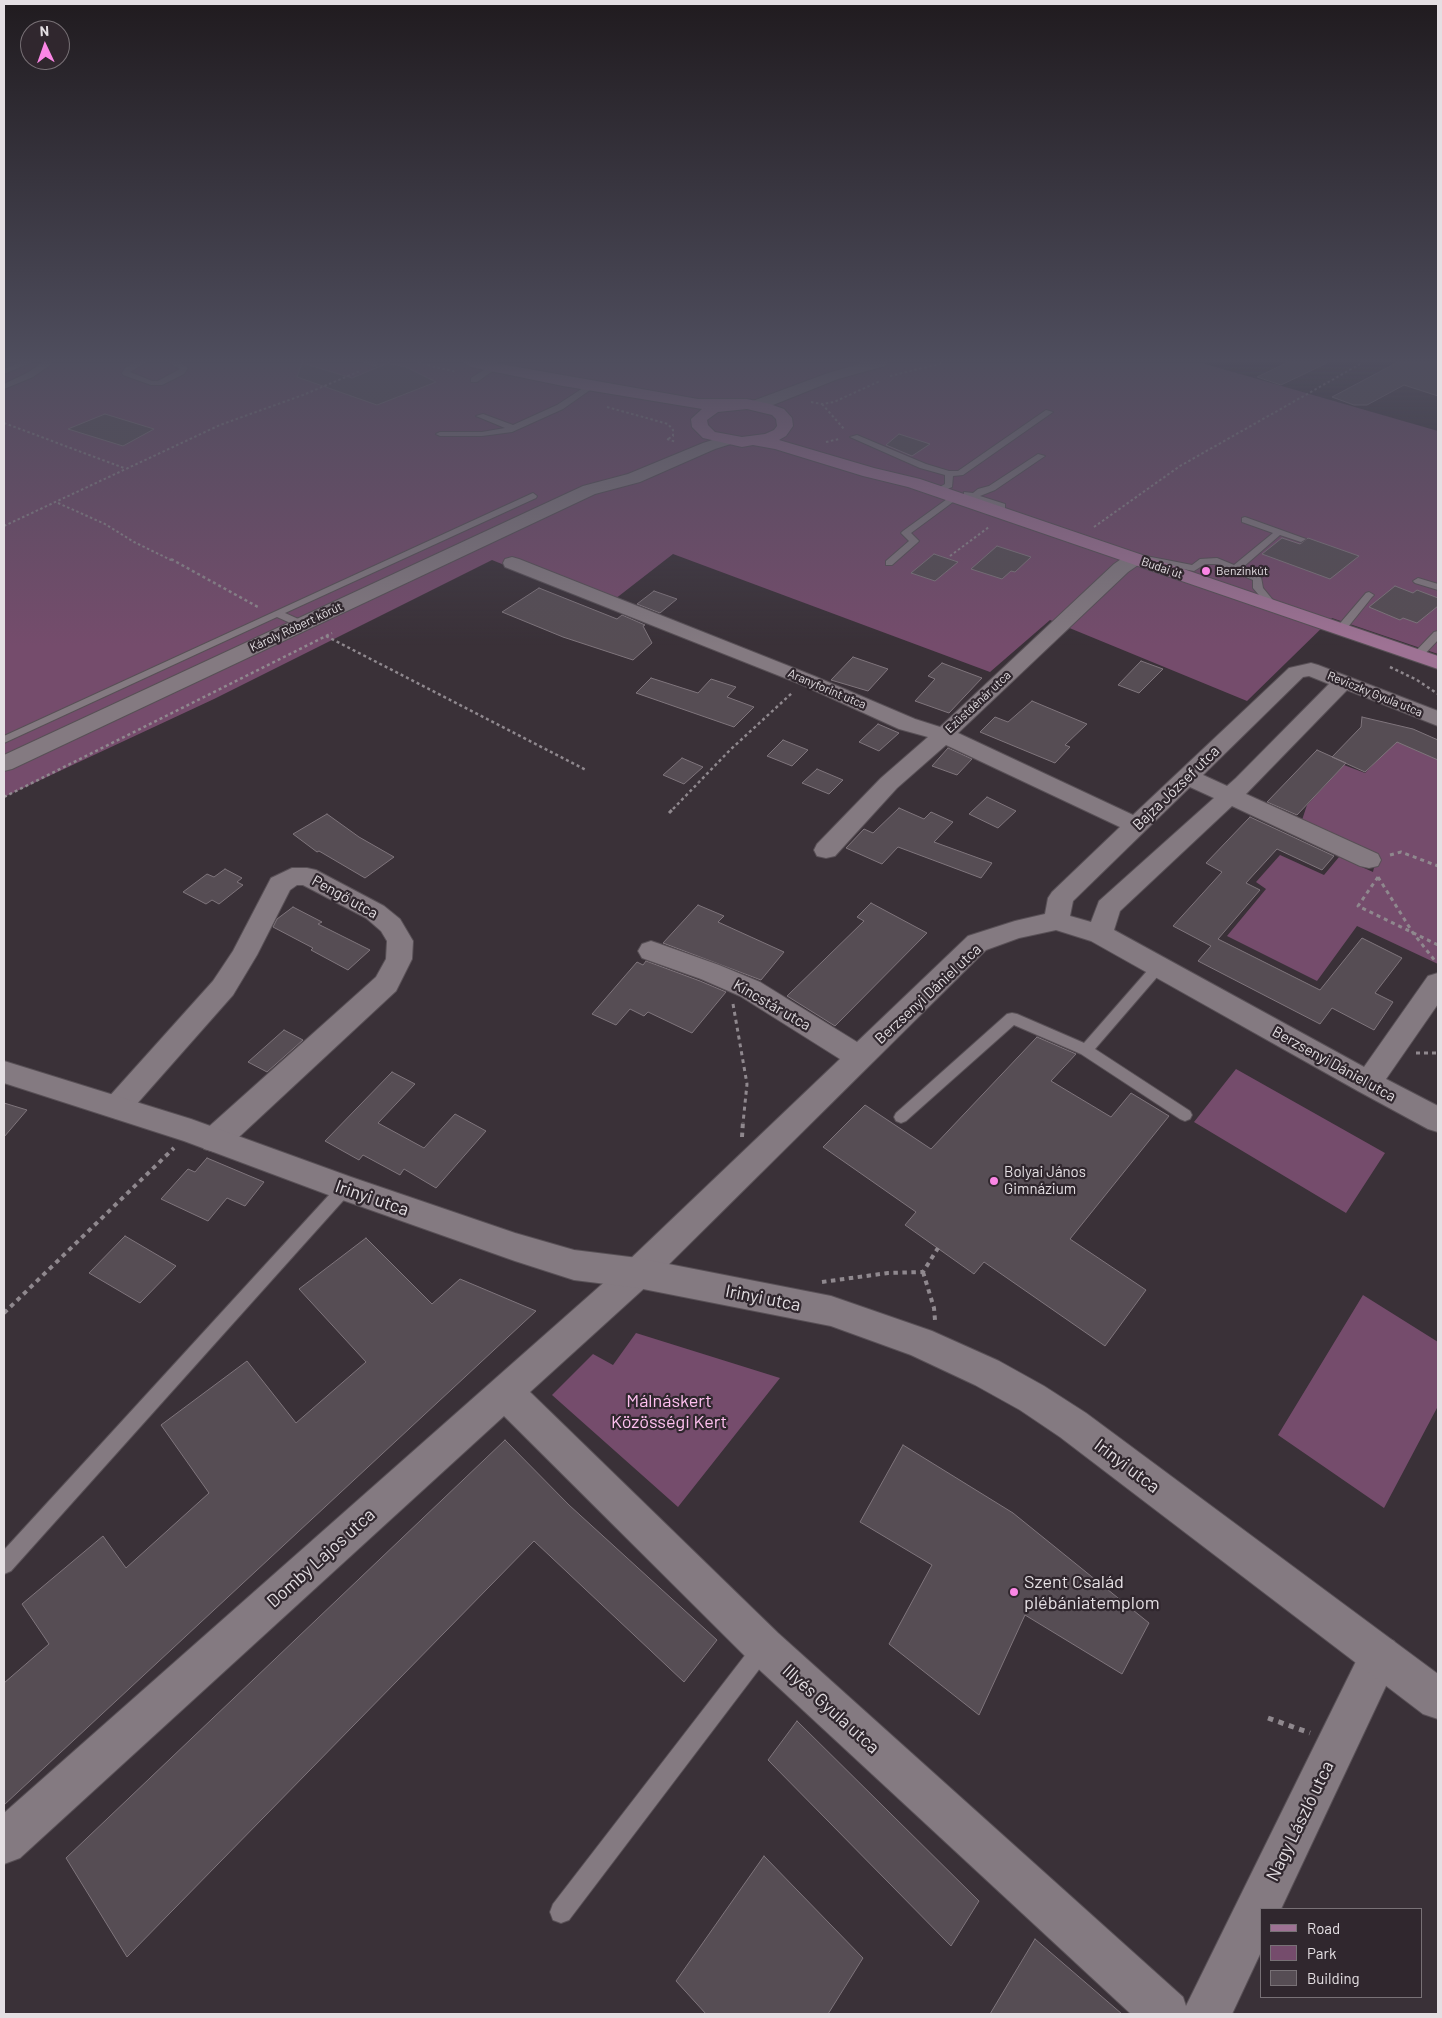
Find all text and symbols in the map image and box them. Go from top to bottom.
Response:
north arrow [20,20,70,70]
text: N [39,22,49,39]
street label: Budai út [1139,554,1185,582]
place label: Benzinkút [1216,564,1268,578]
marker: Benzinkút [1200,565,1212,577]
street label: Károly Róbert körút [247,599,345,655]
street label: Aranyforint utca [786,666,868,712]
street label: Ezüstdénár utca [942,668,1014,736]
street label: Reviczky Gyula utca [1325,668,1425,720]
street label: Bajza József utca [1129,742,1223,834]
street label: Pengő utca [309,872,381,922]
street label: Berzsenyi Dániel utca [871,940,985,1048]
street label: Kincstár utca [730,976,814,1034]
street label: Berzsenyi Dániel utca [1269,1023,1399,1105]
place label: Bolyai János Gimnázium [1004,1163,1086,1198]
street label: Irinyi utca [332,1175,412,1221]
marker: Bolyai János Gimnázium [988,1175,1000,1187]
street label: Irinyi utca [723,1280,803,1316]
park label: Málnáskert Közösségi Kert [611,1390,727,1432]
street label: Irinyi utca [1090,1434,1164,1498]
street label: Domby Lajos utca [263,1504,379,1612]
place label: Szent Család plébániatemplom [1024,1571,1160,1614]
marker: Szent Család plébániatemplom [1008,1586,1020,1598]
street label: Illyés Gyula utca [778,1660,884,1758]
street label: Nagy László utca [1262,1757,1338,1885]
legend [1260,1908,1422,1998]
text: Road [1307,1919,1340,1937]
text: Park [1307,1944,1336,1962]
text: Building [1307,1969,1360,1987]

